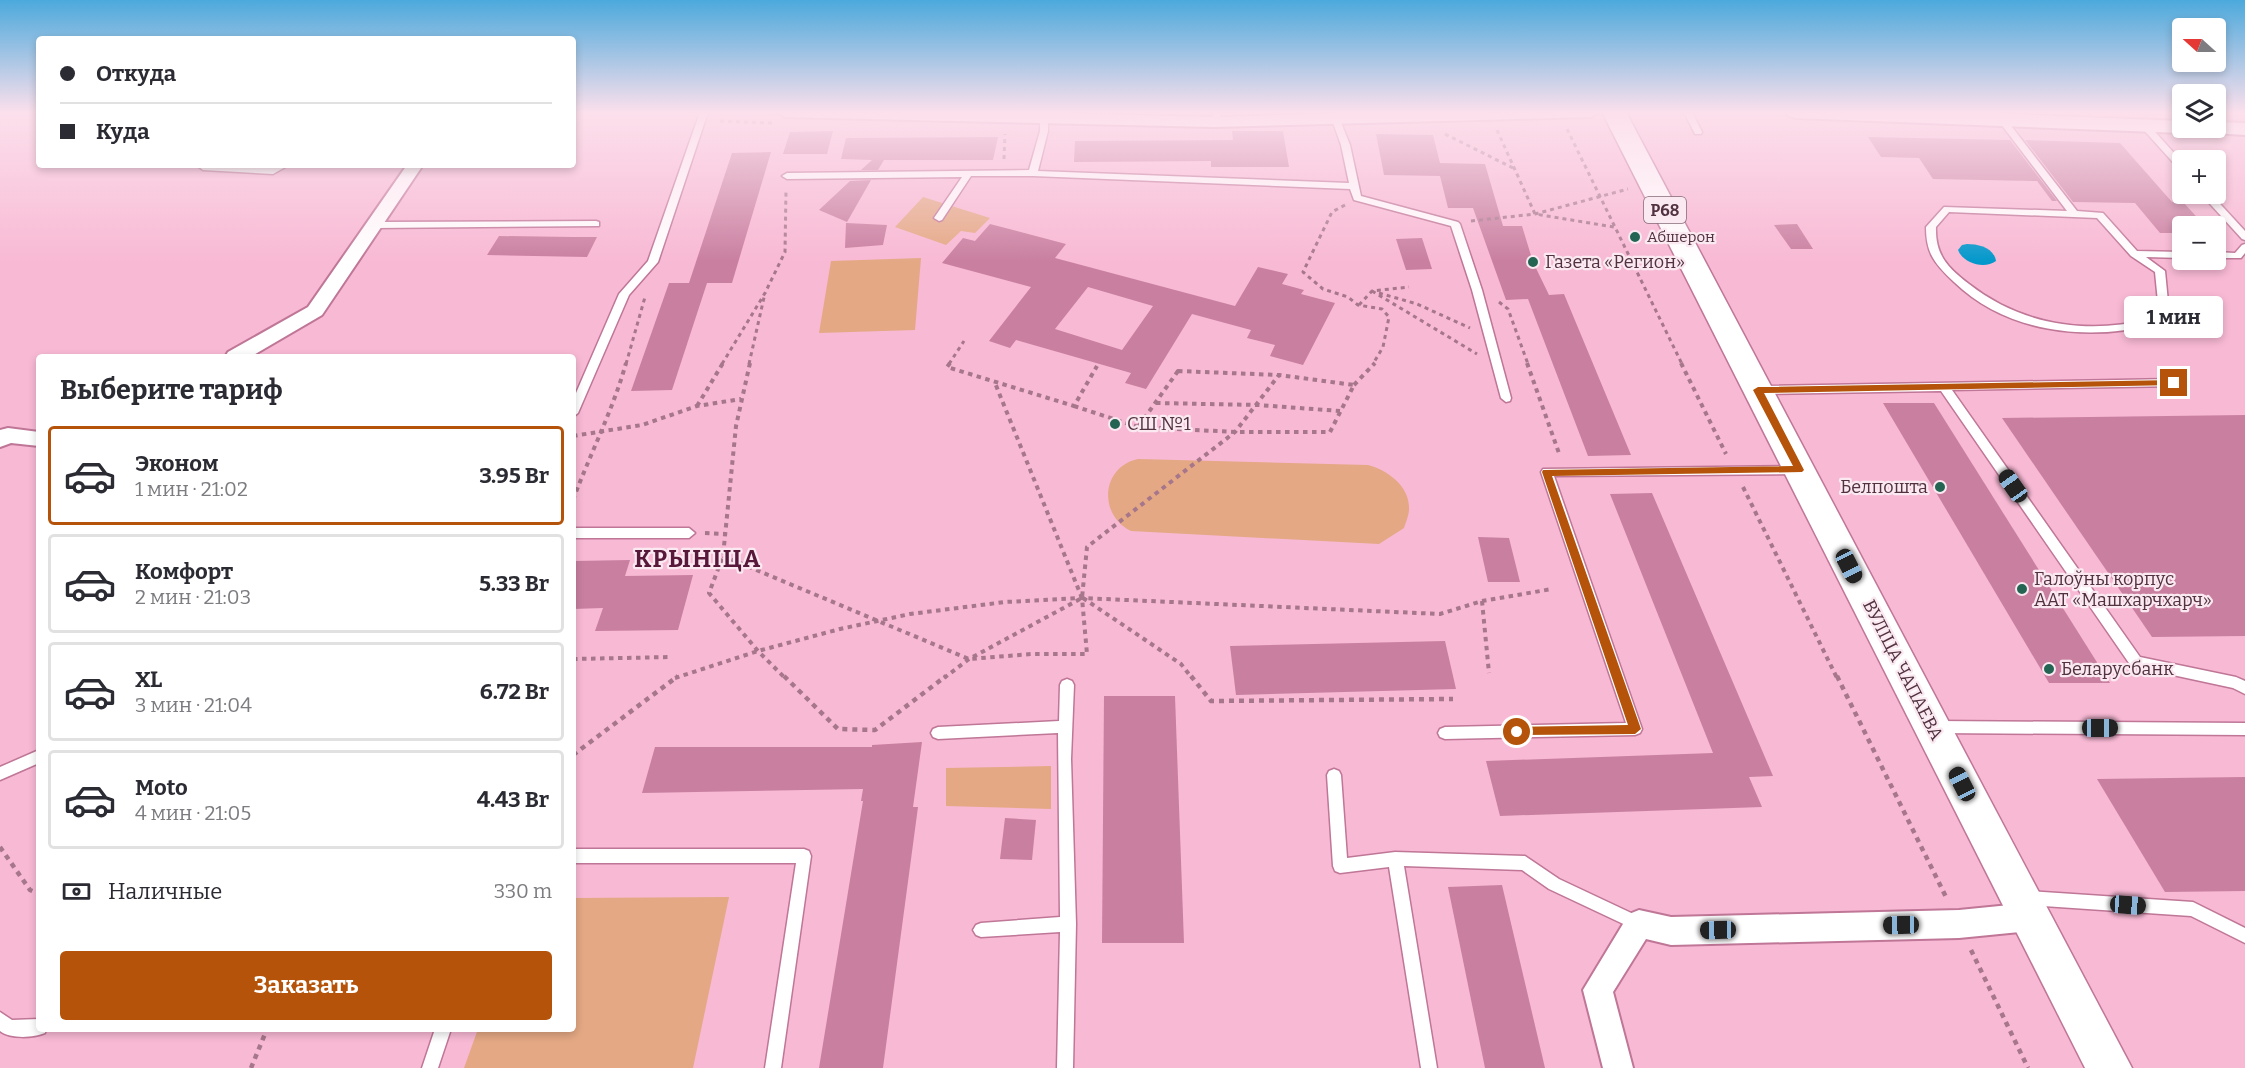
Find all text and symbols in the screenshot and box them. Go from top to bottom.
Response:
north arrow [2172,18,2226,72]
map controls [2172,18,2226,270]
text: Откуда [96,60,176,87]
button: layers [2172,84,2226,138]
text: Куда [96,118,150,145]
button: + [2172,150,2226,204]
road number: Р68 [1644,197,1686,223]
button: − [2172,216,2226,270]
place label: Абшерон [1647,228,1715,246]
marker: Абшерон [1628,230,1642,244]
place label: Газета «Регион» [1545,251,1685,273]
marker: Газета «Регион» [1526,255,1540,269]
callout: 1 мин [2124,296,2224,338]
text: 1 мин [2146,305,2201,329]
route end [2160,369,2187,396]
text: Выберите тариф [60,374,283,406]
place label: СШ №1 [1127,413,1191,435]
marker: СШ №1 [1108,417,1122,431]
icon: car [63,449,117,503]
text: Эконом [135,450,218,477]
text: 3.95 Br [479,462,549,489]
car [1995,466,2031,506]
place label: Белпошта [1840,476,1928,498]
text: 1 мин · 21:02 [135,477,248,501]
marker: Белпошта [1933,480,1947,494]
district label: КРЫНІЦА [634,545,762,573]
car [1833,546,1865,586]
icon: car [63,557,117,611]
text: Комфорт [135,558,233,585]
place label: Галоўны корпус ААТ «Машхарчхарч» [2034,568,2212,611]
text: 5.33 Br [479,570,549,597]
marker: Галоўны корпус ААТ «Машхарчхарч» [2015,582,2029,596]
text: 2 мин · 21:03 [135,585,251,609]
street label: ВУЛІЦА ЧАПАЕВА [1858,596,1948,744]
place label: Беларусбанк [2061,658,2174,680]
marker: Беларусбанк [2042,662,2056,676]
icon: car [63,665,117,719]
text: XL [135,666,162,693]
text: 6.72 Br [480,678,549,705]
text: 3 мин · 21:04 [135,693,252,717]
route start [1503,718,1530,745]
car [2082,719,2118,737]
car [1946,764,1978,804]
icon: car [63,773,117,827]
text: Moto [135,774,188,801]
text: 4.43 Br [477,786,549,813]
text: 4 мин · 21:05 [135,801,251,825]
icon: cash [60,875,93,908]
text: Наличные [108,878,222,905]
text: 330 m [494,879,552,903]
car [2109,895,2147,915]
car [1883,916,1919,934]
car [1700,921,1736,939]
button: Заказать [60,951,552,1020]

